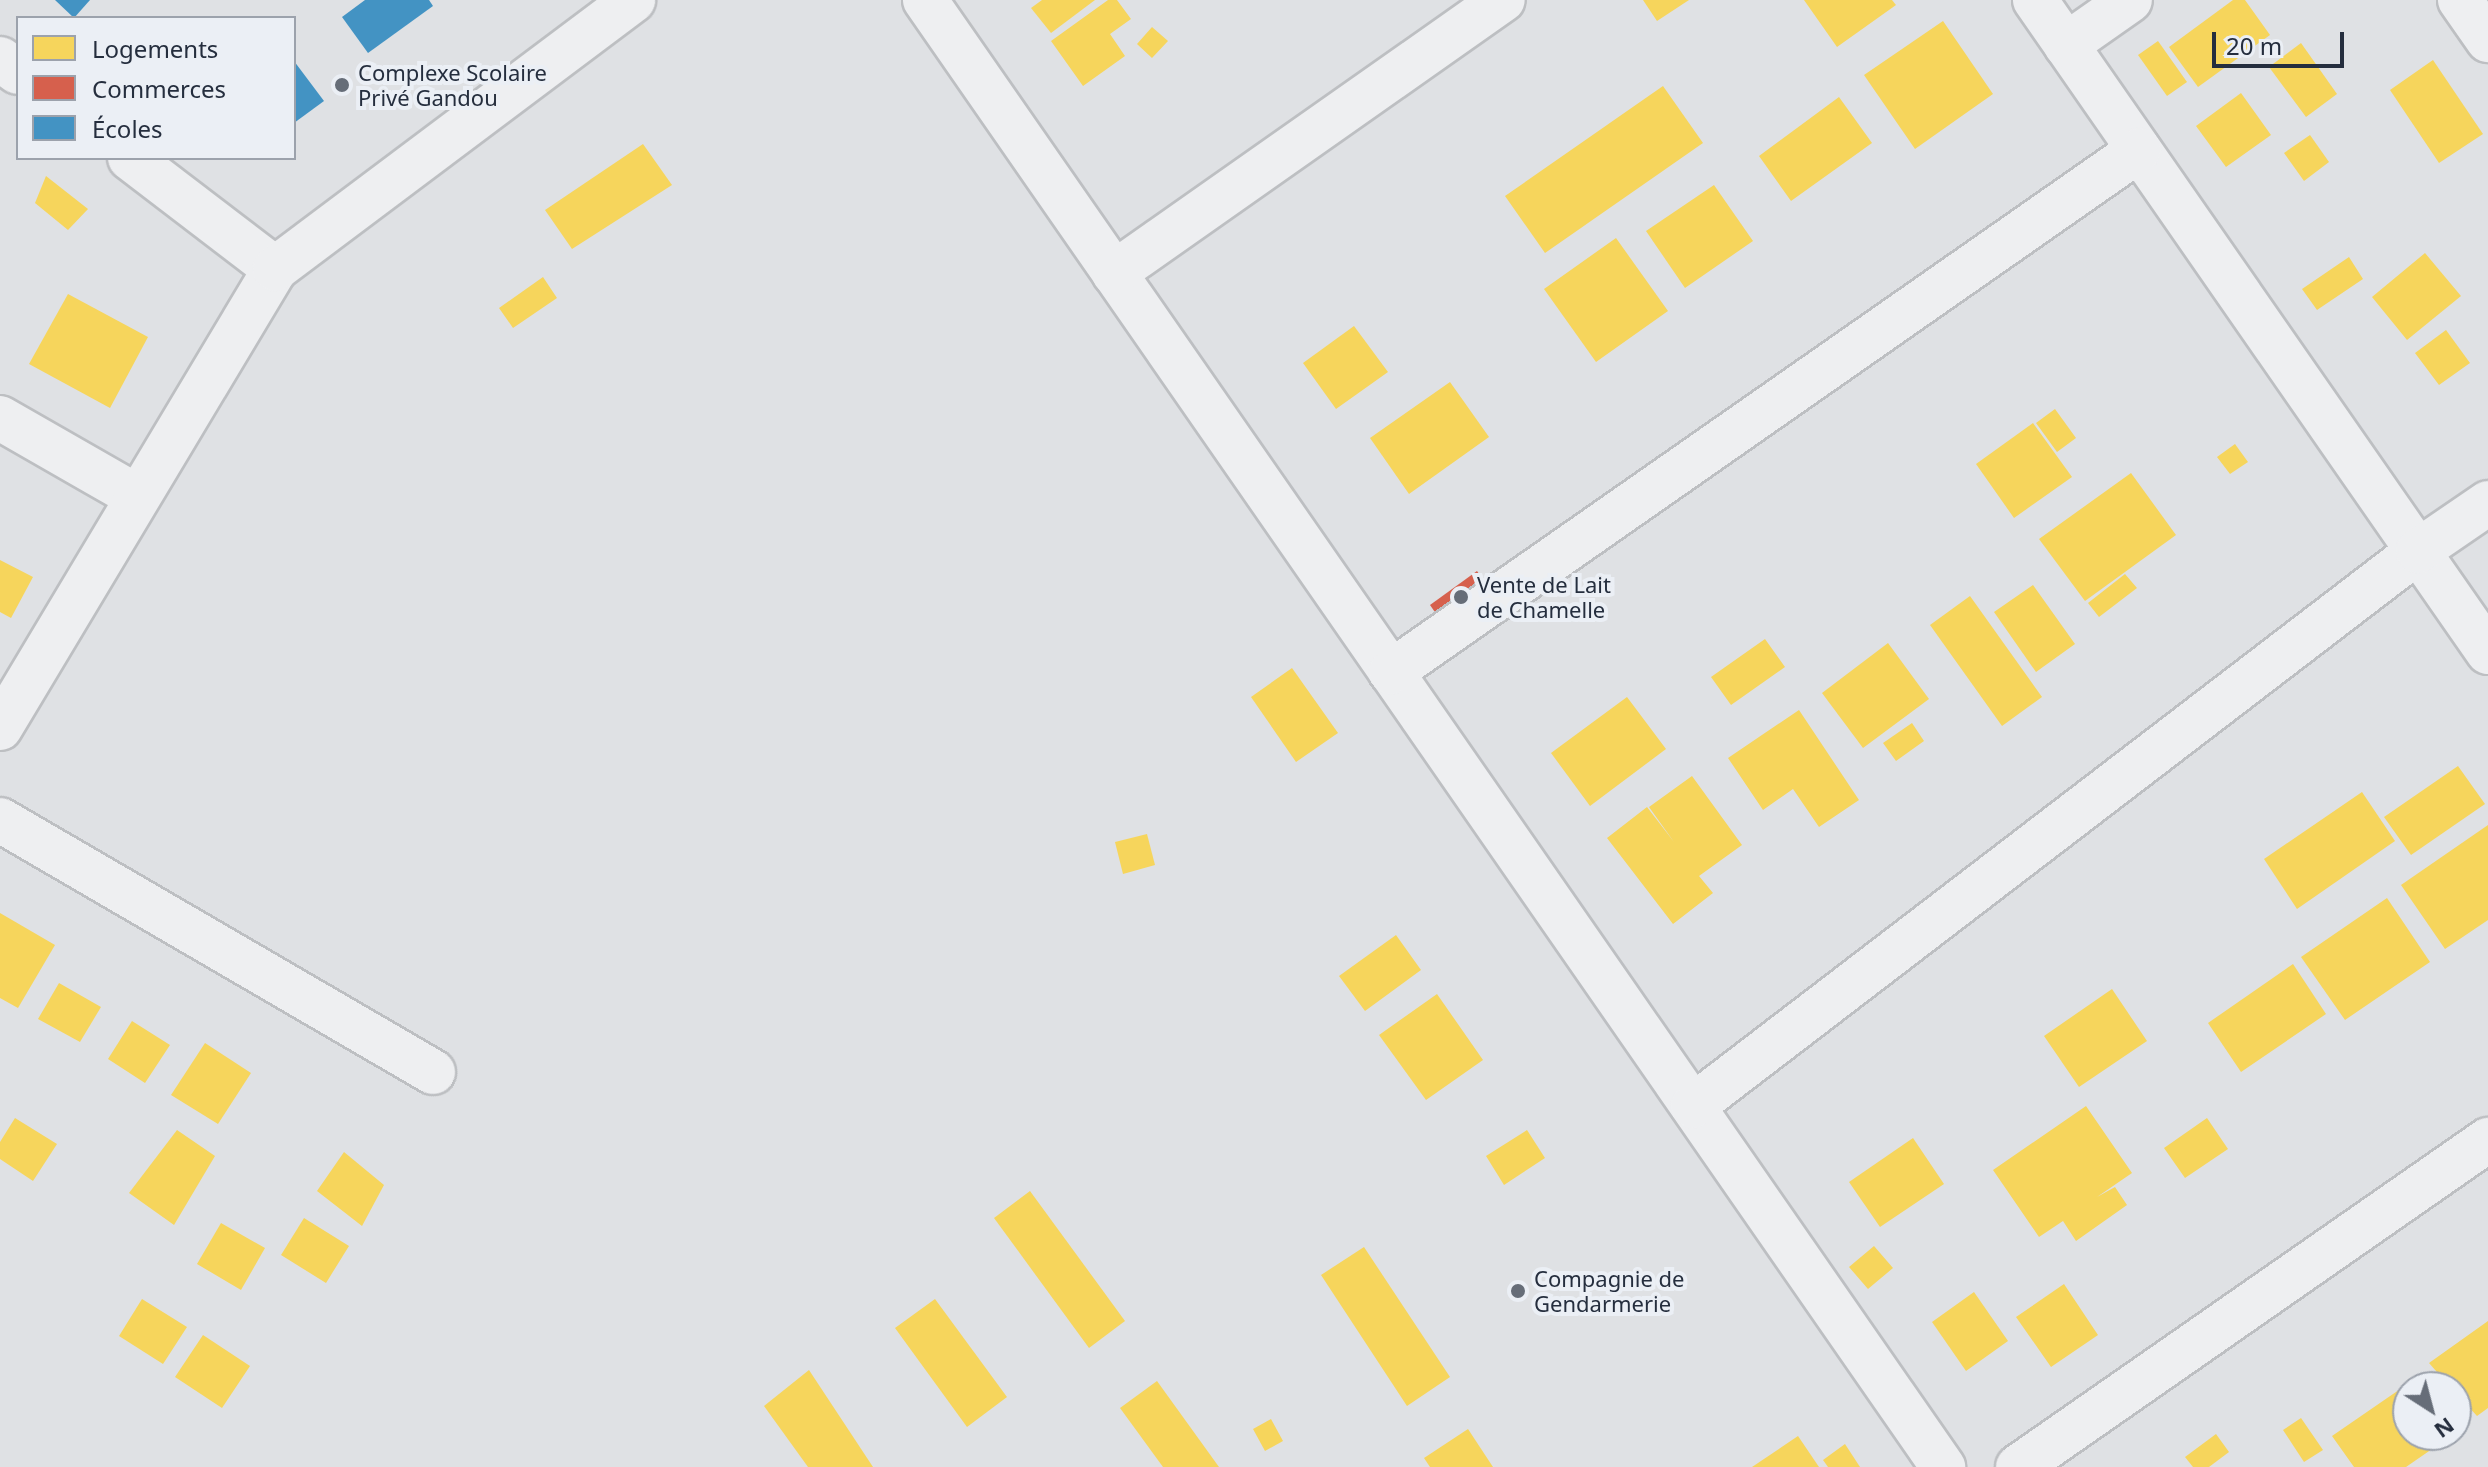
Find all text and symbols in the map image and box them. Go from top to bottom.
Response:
legend [16,16,296,160]
scale bar [2216,16,2348,66]
text: 20 m [2226,29,2282,62]
text: Logements [92,32,218,65]
place label: Complexe Scolaire Privé Gandou [358,59,547,110]
text: Commerces [92,72,226,105]
marker: Complexe Scolaire Privé Gandou [333,76,351,94]
text: Écoles [92,112,163,145]
place label: Vente de Lait de Chamelle [1477,571,1611,622]
marker: Vente de Lait de Chamelle [1452,588,1470,606]
place label: Compagnie de Gendarmerie [1534,1265,1685,1316]
marker: Compagnie de Gendarmerie [1509,1282,1527,1300]
north arrow [2392,1371,2472,1451]
text: N [2429,1411,2461,1446]

